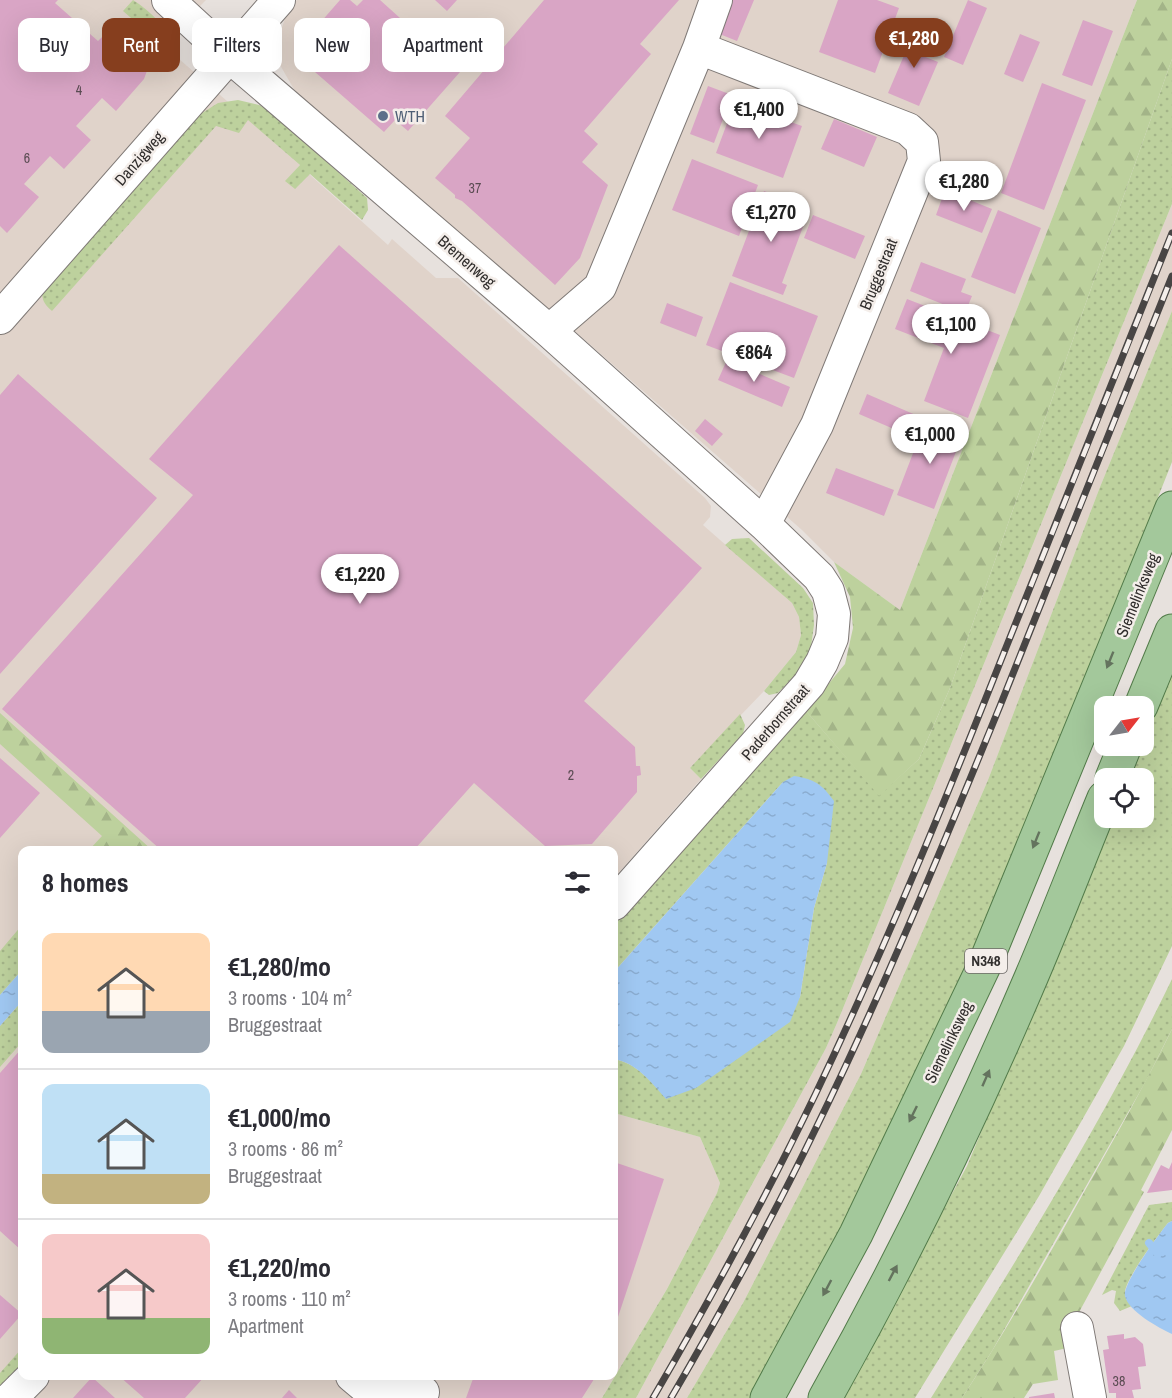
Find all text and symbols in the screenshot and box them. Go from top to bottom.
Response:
chip: Buy [18,18,90,72]
chip: Rent [102,18,180,72]
chip: Filters [192,18,282,72]
chip: New [294,18,370,72]
chip: Apartment [382,18,504,72]
pin: €1,280 [865,18,963,69]
text: €1,280 [889,24,939,51]
house number: 4 [76,81,83,99]
pin: €1,400 [710,89,808,140]
text: €1,400 [734,95,784,122]
place label: WTH [395,105,425,127]
marker: WTH [376,109,390,123]
street label: Danzigweg [109,125,169,190]
house number: 6 [24,149,30,167]
pin: €1,280 [915,161,1013,212]
text: €1,280 [939,167,989,194]
house number: 37 [469,179,481,197]
pin: €1,270 [722,192,820,243]
text: €1,270 [746,198,796,225]
street label: Bremenweg [433,230,501,293]
street label: Bruggestraat [854,235,902,313]
pin: €1,100 [902,304,1000,355]
text: €1,100 [926,310,976,337]
pin: €864 [718,332,790,383]
text: €864 [736,338,772,365]
pin: €1,000 [881,414,979,465]
text: €1,000 [905,420,955,447]
street label: Siemelinksweg [1110,549,1164,640]
pin: €1,220 [311,554,409,605]
text: €1,220 [335,560,385,587]
one-way arrow [1105,651,1115,669]
street label: Paderbornstraat [736,679,814,765]
north arrow [1094,696,1154,756]
map controls [1094,696,1154,828]
house number: 2 [568,766,574,784]
button: locate [1094,768,1154,828]
one-way arrow [1031,831,1040,849]
text: 8 homes [42,865,129,900]
icon: filters [561,866,594,899]
text: €1,280/mo [228,949,331,984]
road number: N348 [965,949,1007,973]
icon: home [90,957,162,1029]
text: 3 rooms · 104 m² [228,984,352,1011]
street label: Siemelinksweg [919,997,978,1087]
text: Bruggestraat [228,1011,322,1038]
one-way arrow [982,1069,992,1087]
text: €1,000/mo [228,1100,331,1135]
one-way arrow [909,1105,918,1122]
icon: home [90,1108,162,1180]
text: 3 rooms · 86 m² [228,1135,343,1162]
text: Bruggestraat [228,1162,322,1189]
text: €1,220/mo [228,1250,331,1285]
icon: home [90,1258,162,1330]
one-way arrow [888,1264,898,1281]
one-way arrow [822,1280,832,1297]
text: 3 rooms · 110 m² [228,1285,351,1312]
text: Apartment [228,1312,304,1339]
house number: 38 [1113,1372,1125,1390]

